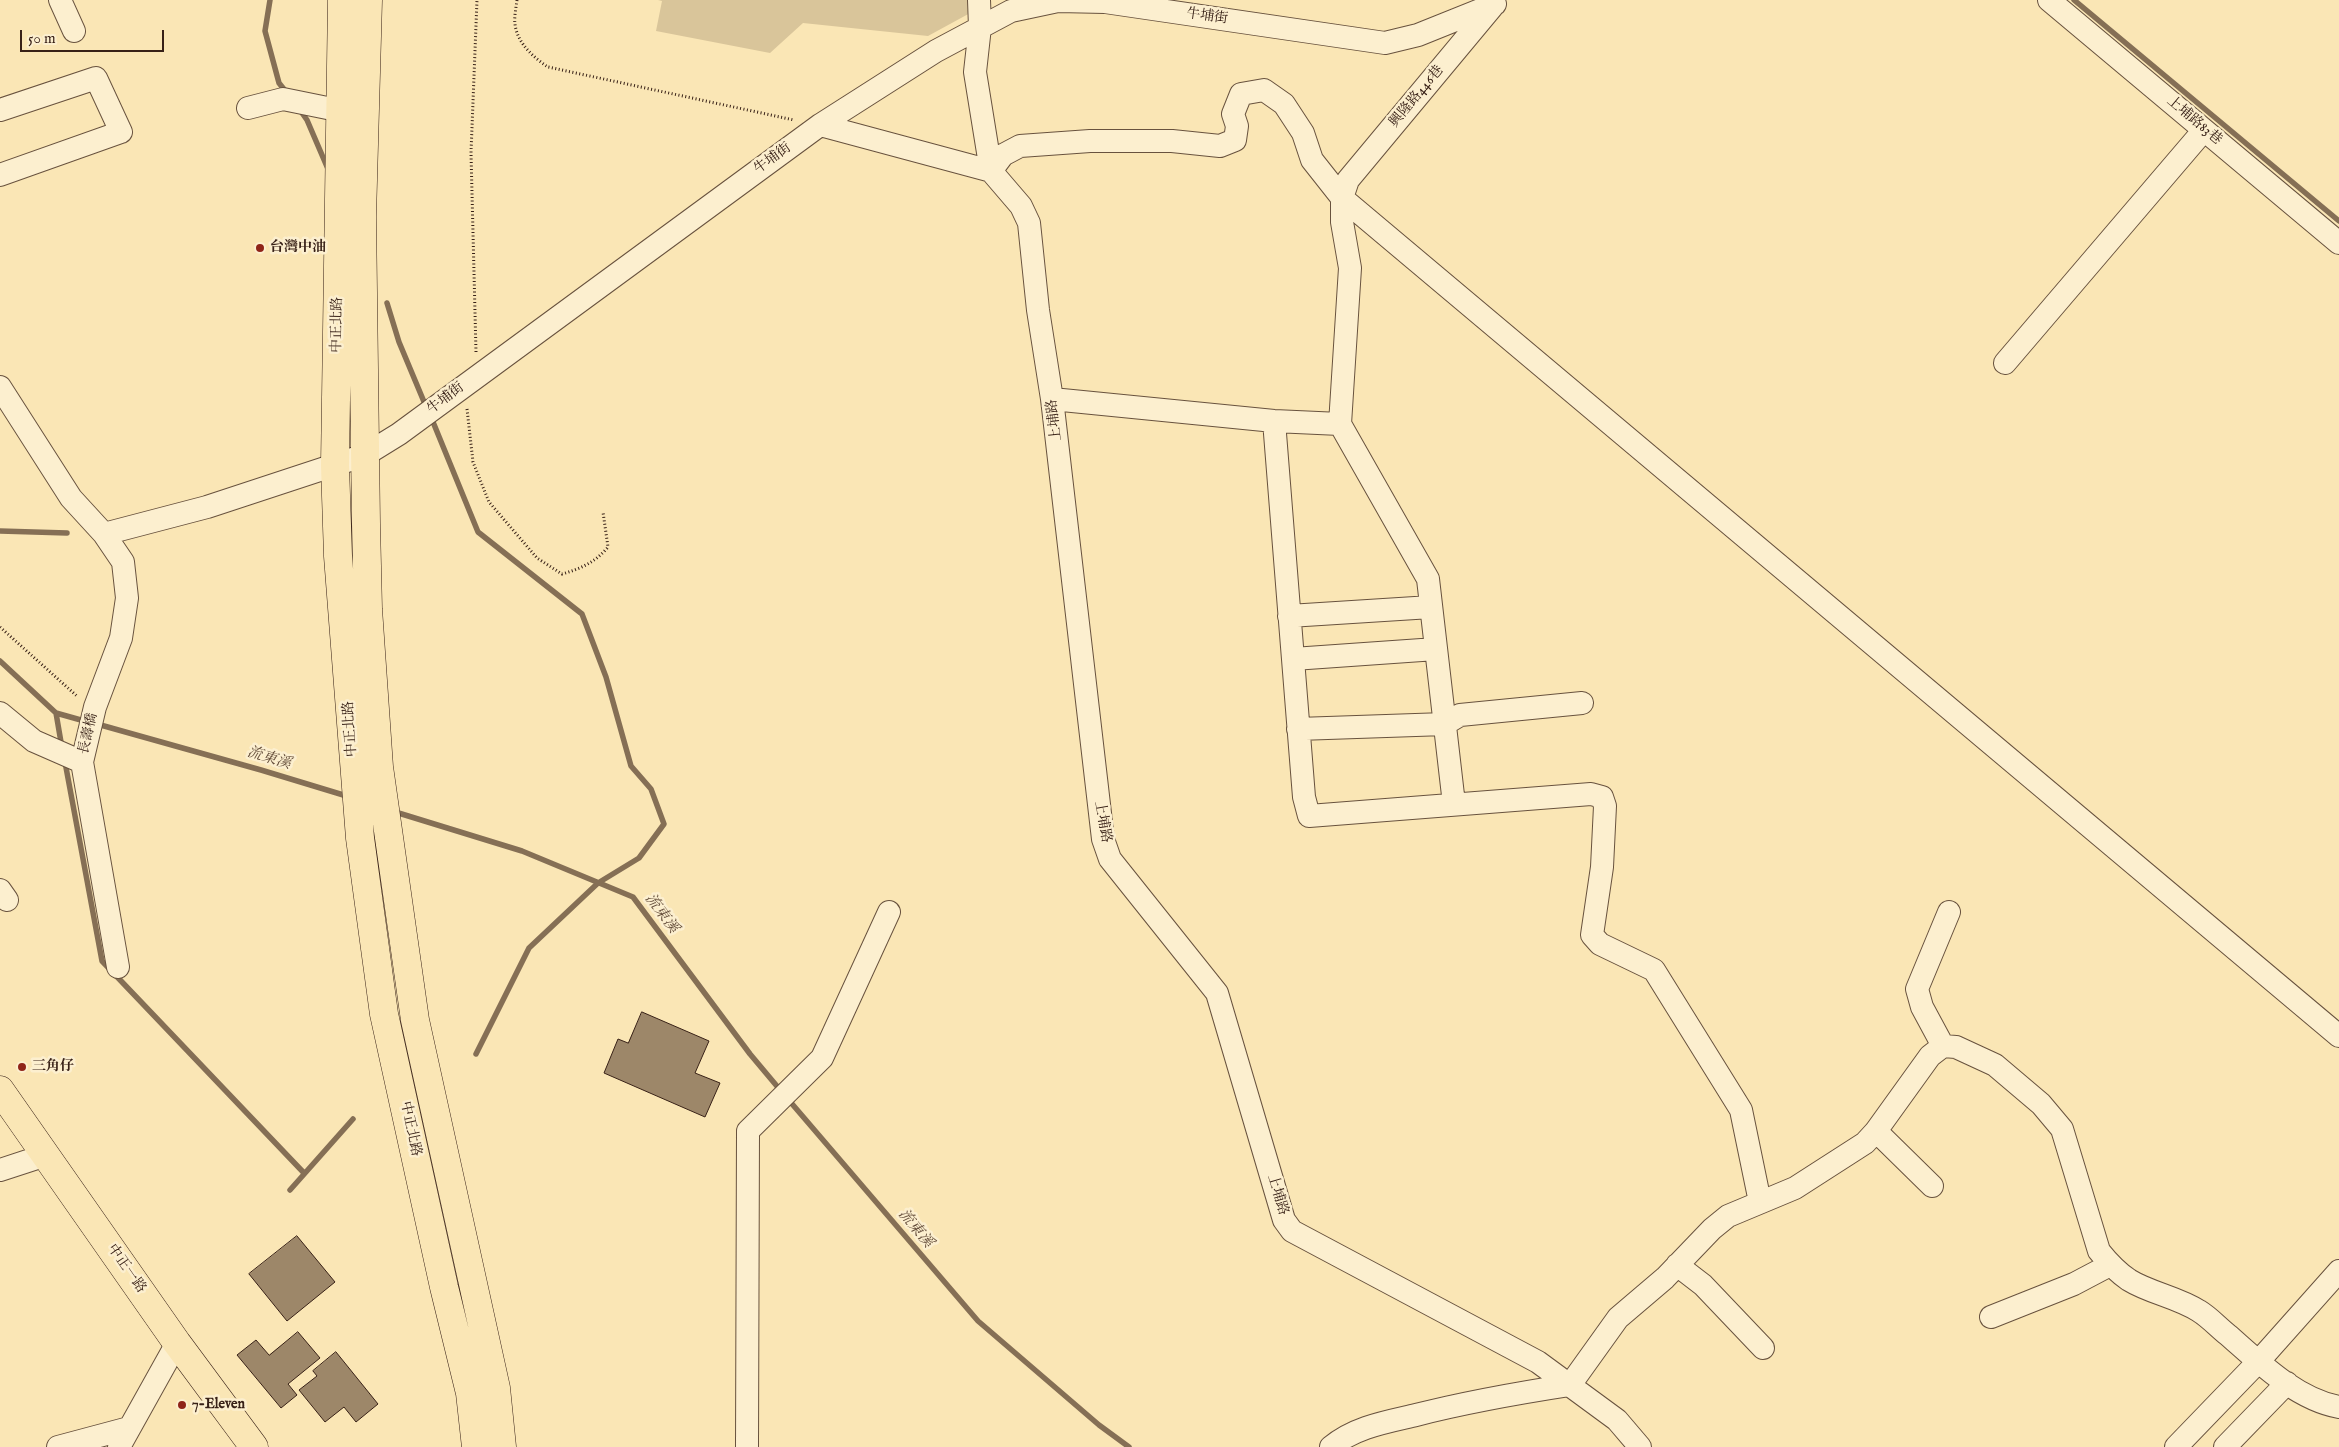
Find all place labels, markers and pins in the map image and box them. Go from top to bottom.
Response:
place label: 台灣中油 [270,240,326,256]
marker: 台灣中油 [254,242,266,254]
place label: 三角仔 [32,1059,74,1075]
marker: 三角仔 [16,1061,28,1073]
place label: 7-Eleven [192,1397,245,1413]
marker: 7-Eleven [176,1399,188,1411]

